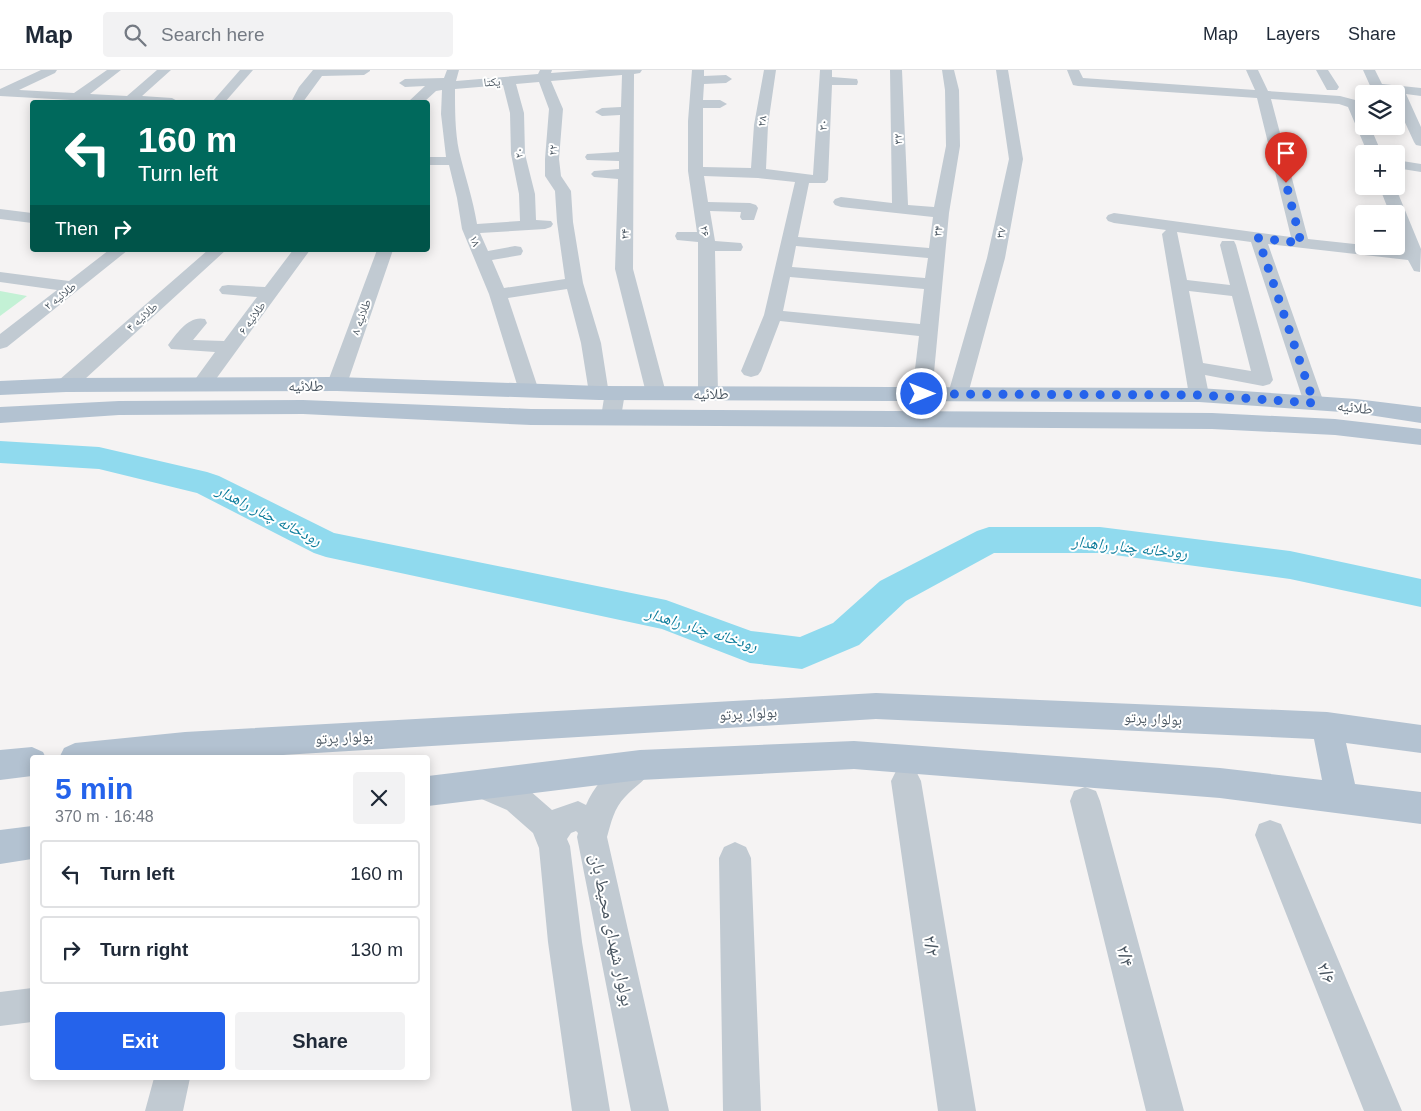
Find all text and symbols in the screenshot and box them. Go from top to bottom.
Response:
search box [103,12,453,57]
text: Map [25,21,73,48]
icon: search [121,21,149,49]
text: Search here [161,24,265,45]
text: Map [1203,24,1238,44]
text: Layers [1266,24,1320,44]
text: Share [1348,24,1396,44]
street label: یکتا [483,75,501,90]
map controls [1355,85,1405,255]
button: layers [1355,85,1405,135]
street label: ۲۸ [754,114,770,127]
street label: ۳۰ [816,119,830,131]
icon: left [55,120,120,185]
text: 160 m [138,120,237,159]
pin [1265,132,1307,183]
street label: ۳۲ [891,133,905,145]
icon: arrive [1272,139,1300,167]
street label: ۲۲ [546,144,560,156]
button: + [1355,145,1405,195]
street label: ۲۰ [512,147,526,159]
text: Turn left [138,161,218,186]
button: − [1355,205,1405,255]
icon: right [108,215,136,243]
text: Then [55,218,98,239]
street label: ۲۶ [697,225,713,237]
street label: ۳۴ [930,225,946,237]
street label: ۳۷ [993,226,1009,240]
street label: ۲۴ [618,228,632,240]
street label: ۱۸ [466,233,484,249]
street label: طلائیه ۲ [41,279,79,313]
street label: طلائیه ۸ [348,297,374,337]
street label: طلائیه ۶ [235,299,269,337]
street label: طلائیه ۴ [123,300,161,335]
position arrow [895,367,947,419]
street label: طلائیه [288,377,324,394]
street label: طلائیه [693,385,729,402]
street label: طلائیه [1337,397,1374,418]
water label: رودخانه چنار راهدار [212,481,324,550]
water label: رودخانه چنار راهدار [1070,532,1188,562]
water label: رودخانه چنار راهدار [643,604,760,655]
street label: بولوار پرتو [718,703,778,724]
street label: بولوار پرتو [1123,708,1183,729]
street label: بولوار پرتو [314,727,374,748]
text: 5 min [55,772,133,805]
button: close [353,772,405,824]
text: 370 m · 16:48 [55,808,154,825]
street label: بولوار شهدای محیط بان [585,852,638,1008]
icon: left [57,860,85,888]
text: Turn left [100,863,175,884]
text: 160 m [350,863,403,884]
street label: ۲/۲ [919,934,943,958]
icon: right [57,936,85,964]
text: Turn right [100,939,188,960]
text: 130 m [350,939,403,960]
street label: ۲/۴ [1113,943,1137,969]
street label: ۲/۶ [1313,959,1339,987]
button: Exit [55,1012,225,1070]
button: Share [235,1012,405,1070]

